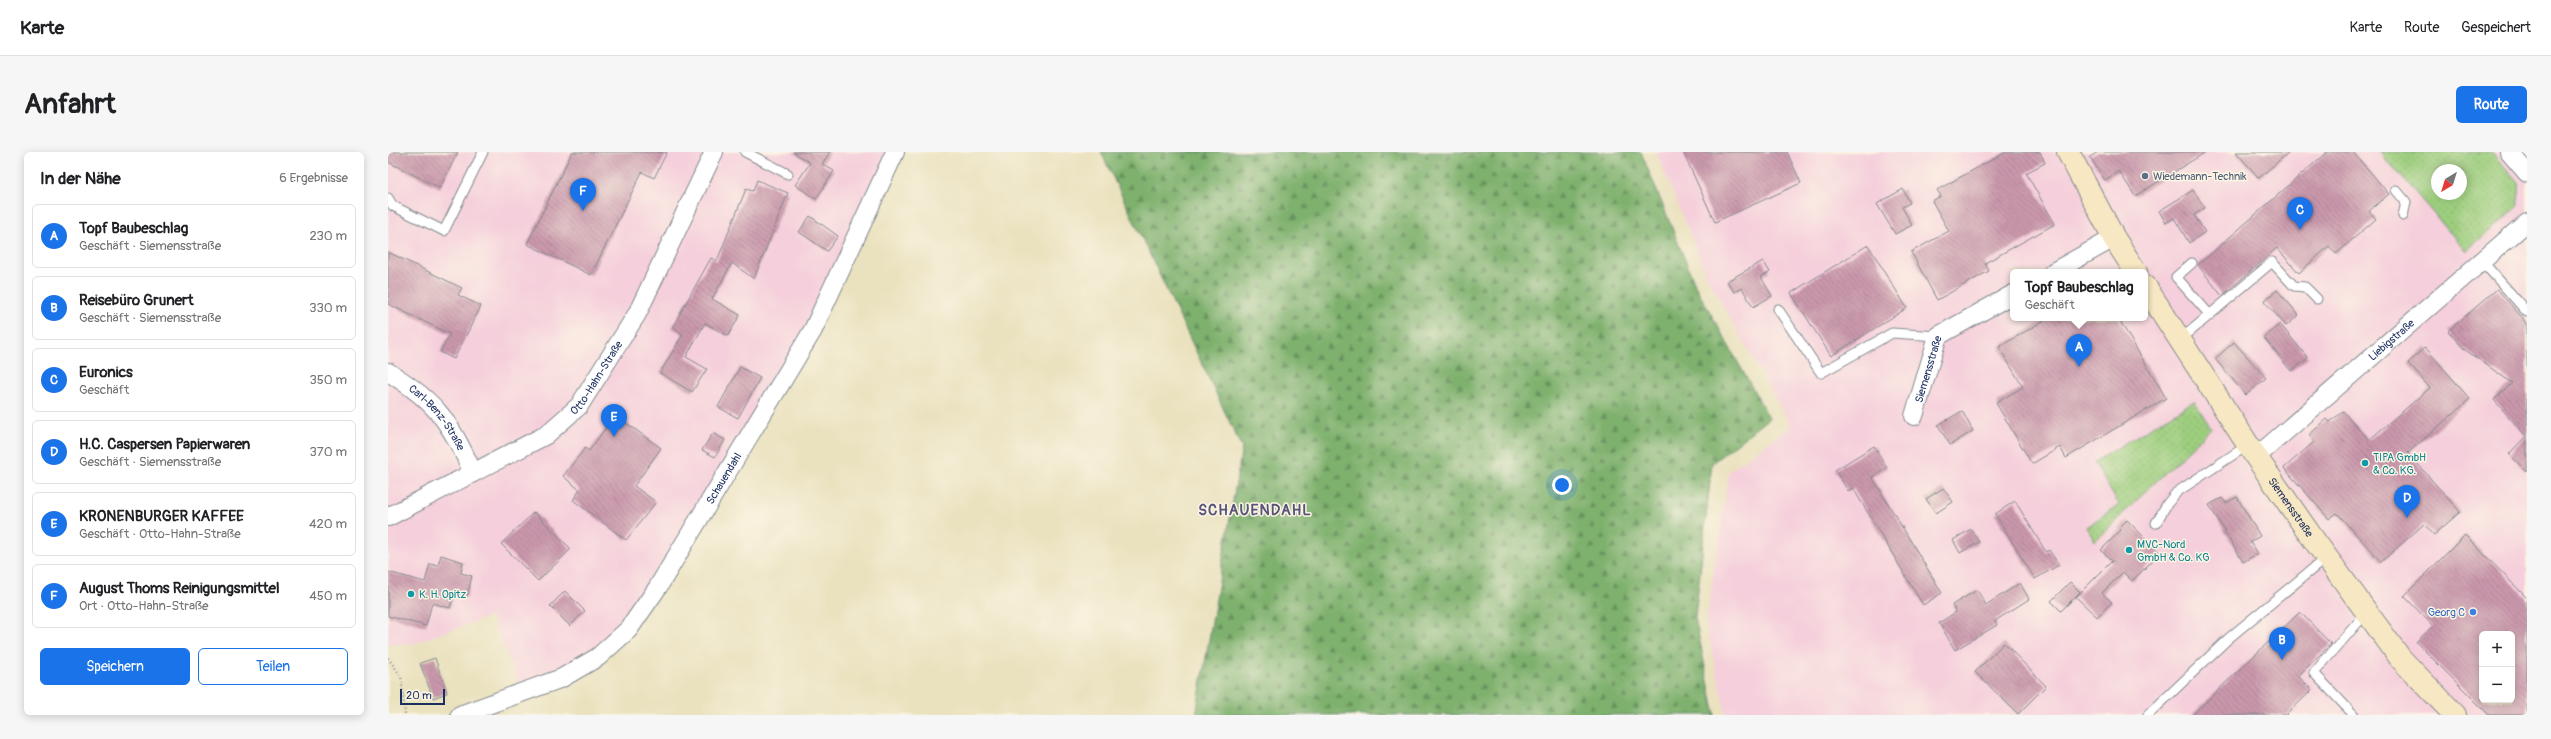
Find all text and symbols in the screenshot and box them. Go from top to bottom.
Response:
text: Karte [20,16,64,40]
text: Karte [2350,19,2382,36]
text: Route [2404,19,2439,36]
text: Gespeichert [2461,19,2531,36]
button: Route [2456,86,2527,123]
text: Anfahrt [24,87,116,122]
north arrow [2431,164,2467,200]
text: In der Nähe [40,168,121,189]
text: 6 Ergebnisse [279,170,348,186]
place label: Wiedemann-Technik [2153,170,2247,183]
marker: Wiedemann-Technik [2140,171,2150,181]
pin: F [570,178,596,211]
pin: C [2287,197,2313,230]
text: Topf Baubeschlag [79,219,188,238]
text: A [50,228,58,244]
text: 230 m [310,228,347,244]
text: Geschäft · Siemensstraße [79,238,221,254]
popup [2010,269,2148,321]
text: Topf Baubeschlag [2024,278,2134,297]
text: Reisebüro Grunert [79,291,193,310]
text: Geschäft [2024,297,2075,313]
text: B [50,300,58,316]
text: 330 m [309,300,347,316]
text: Geschäft · Siemensstraße [79,310,221,326]
street label: Liebigstraße [2366,316,2418,363]
street label: Siemensstraße [1912,334,1945,404]
pin: A [2066,334,2092,367]
street label: Otto-Hahn-Straße [568,338,626,418]
text: Euronics [79,363,133,382]
text: C [50,372,58,388]
text: 350 m [309,372,347,388]
text: Geschäft [79,382,129,398]
street label: Carl-Benz-Straße [406,382,468,453]
pin: E [601,404,627,437]
text: H.C. Caspersen Papierwaren [79,435,250,454]
text: D [50,444,58,460]
text: 370 m [310,444,347,460]
street label: Schauendahl [704,451,744,506]
place label: TIPA GmbH & Co. KG. [2373,451,2426,477]
text: Geschäft · Siemensstraße [79,454,221,470]
marker: TIPA GmbH & Co. KG. [2360,458,2370,468]
your location [1552,475,1572,495]
street label: Siemensstraße [2265,475,2316,540]
pin: D [2394,485,2420,518]
district label: SCHAUENDAHL [1198,501,1312,520]
text: KRONENBURGER KAFFEE [79,507,244,526]
text: E [51,516,57,532]
text: 420 m [309,516,347,532]
text: Geschäft · Otto-Hahn-Straße [79,526,241,542]
place label: MVC-Nord GmbH & Co. KG [2137,538,2210,564]
marker: MVC-Nord GmbH & Co. KG [2124,545,2134,555]
text: August Thoms Reinigungsmittel [79,579,279,598]
text: F [50,588,58,604]
text: 450 m [309,588,347,604]
place label: K. H. Opitz [419,588,466,601]
marker: K. H. Opitz [406,589,416,599]
text: Ort · Otto-Hahn-Straße [79,598,209,614]
place label: Georg C [2428,606,2465,619]
marker: Georg C [2468,607,2478,617]
pin: B [2269,627,2295,660]
map controls [2479,631,2515,703]
button: + [2479,631,2515,667]
button: Speichern [40,648,190,685]
button: Teilen [198,648,348,685]
button: − [2479,667,2515,703]
scale bar [400,687,445,706]
text: 20 m [406,689,432,702]

